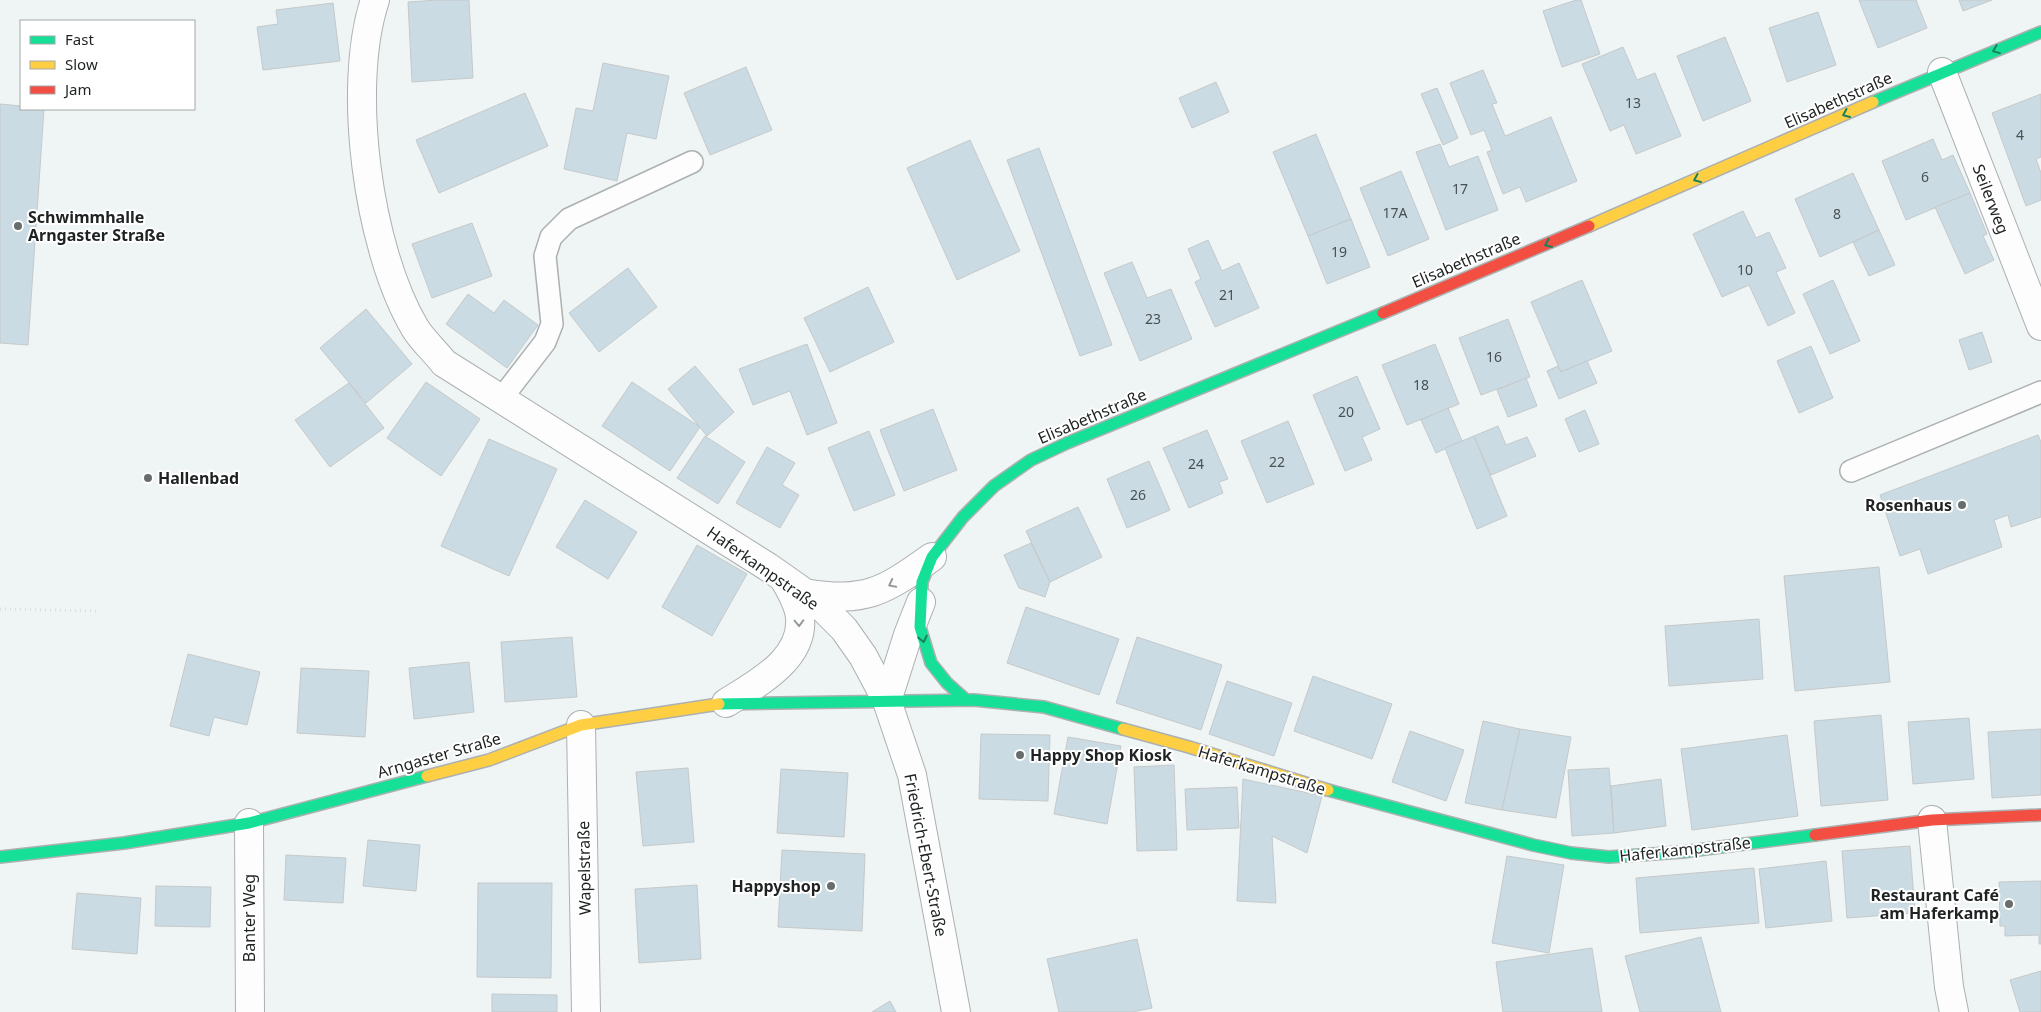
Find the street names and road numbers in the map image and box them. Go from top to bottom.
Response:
street label: Elisabethstraße [1780,66,1896,134]
street label: Seilerweg [1968,161,2014,237]
street label: Elisabethstraße [1408,227,1524,293]
street label: Elisabethstraße [1034,383,1150,449]
street label: Haferkampstraße [703,521,823,615]
street label: Arngaster Straße [375,727,503,783]
street label: Haferkampstraße [1196,740,1328,800]
street label: Friedrich-Ebert-Straße [899,772,953,938]
street label: Wapelstraße [572,821,596,915]
street label: Haferkampstraße [1618,831,1752,867]
street label: Banter Weg [238,874,260,962]

